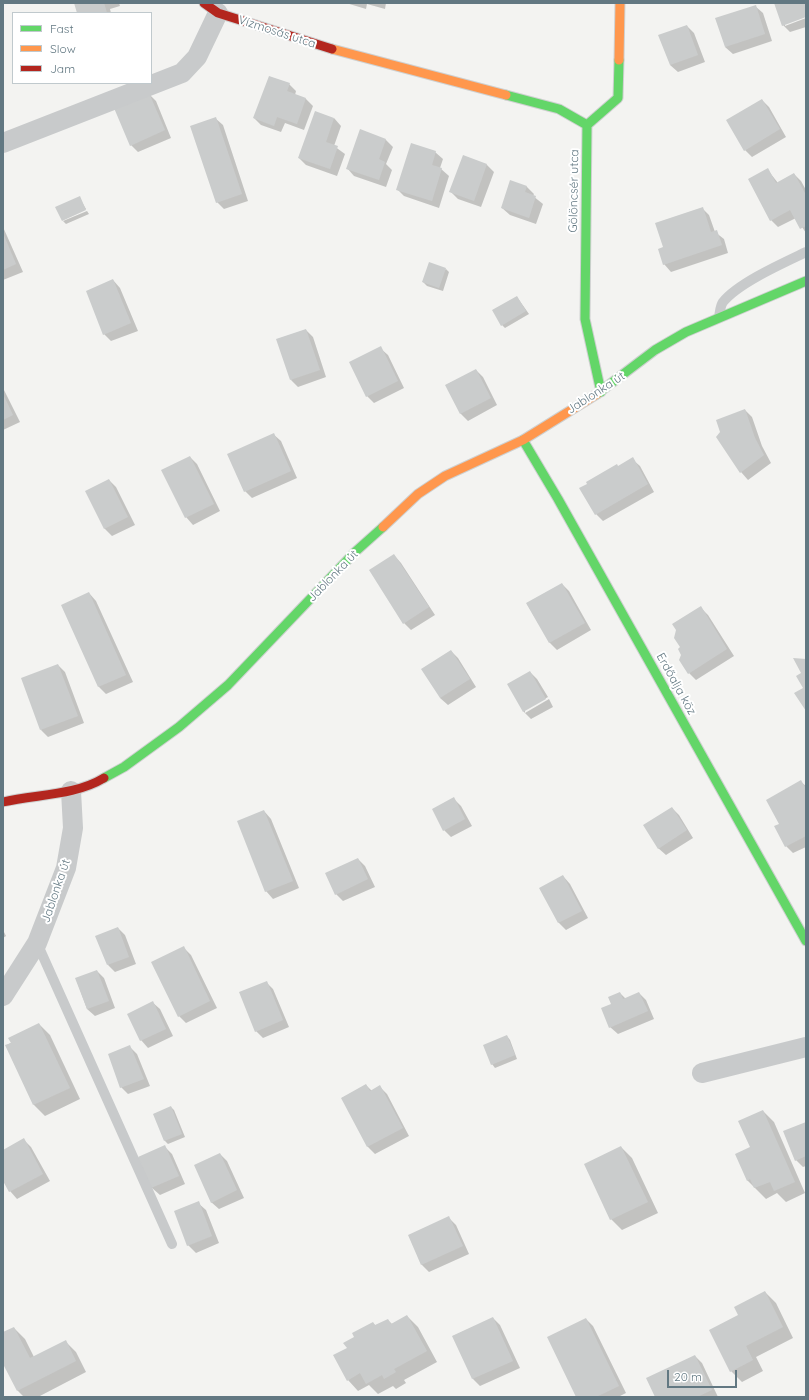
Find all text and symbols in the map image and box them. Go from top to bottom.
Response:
legend [12,12,152,84]
street label: Vízmosás utca [236,13,318,51]
text: Fast [50,21,74,36]
text: Slow [50,41,76,56]
text: Jam [50,61,75,76]
street label: Gölöncsér utca [566,149,582,233]
street label: Jablonka út [564,369,628,417]
street label: Jablonka út [305,547,361,605]
street label: Erdőalja köz [653,650,699,718]
street label: Jablonka út [38,857,74,925]
scale bar [669,1362,739,1388]
text: 20 m [674,1369,702,1384]

